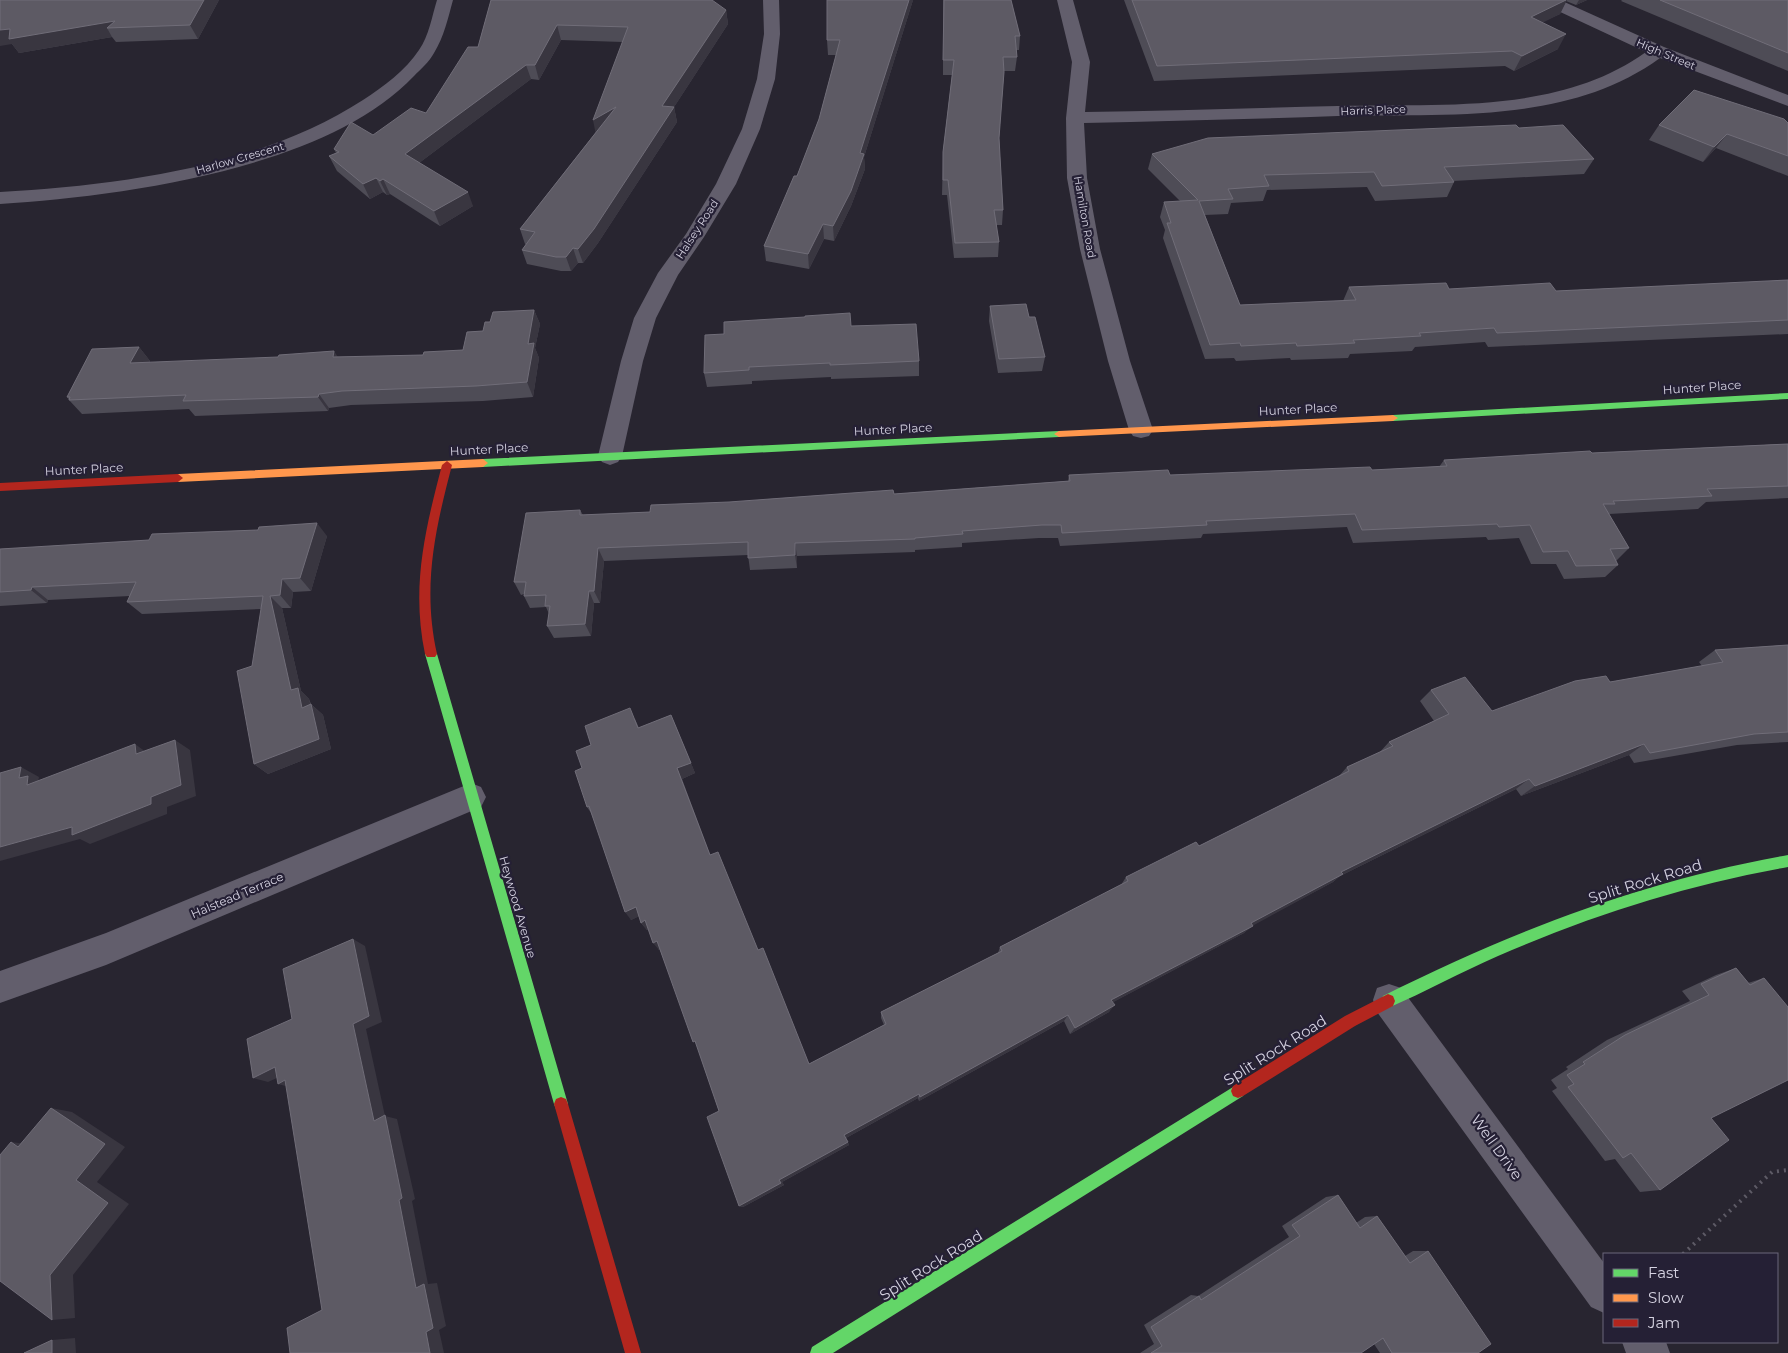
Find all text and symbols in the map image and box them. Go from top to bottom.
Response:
street label: High Street [1634,35,1698,73]
street label: Harris Place [1340,102,1406,118]
street label: Harlow Crescent [194,139,286,177]
street label: Hamilton Road [1071,175,1099,259]
street label: Halsey Road [673,197,721,261]
street label: Hunter Place [1662,377,1742,397]
street label: Hunter Place [1258,399,1338,419]
street label: Hunter Place [853,419,933,439]
street label: Hunter Place [449,439,529,459]
street label: Hunter Place [44,459,124,479]
street label: Heywood Avenue [496,854,540,960]
street label: Split Rock Road [1586,855,1704,907]
street label: Halstead Terrace [188,869,286,921]
street label: Split Rock Road [1220,1011,1330,1089]
street label: Well Drive [1467,1111,1527,1183]
street label: Split Rock Road [876,1226,986,1304]
legend [1603,1253,1778,1343]
text: Fast [1648,1263,1679,1282]
text: Slow [1648,1288,1684,1307]
text: Jam [1647,1313,1680,1332]

